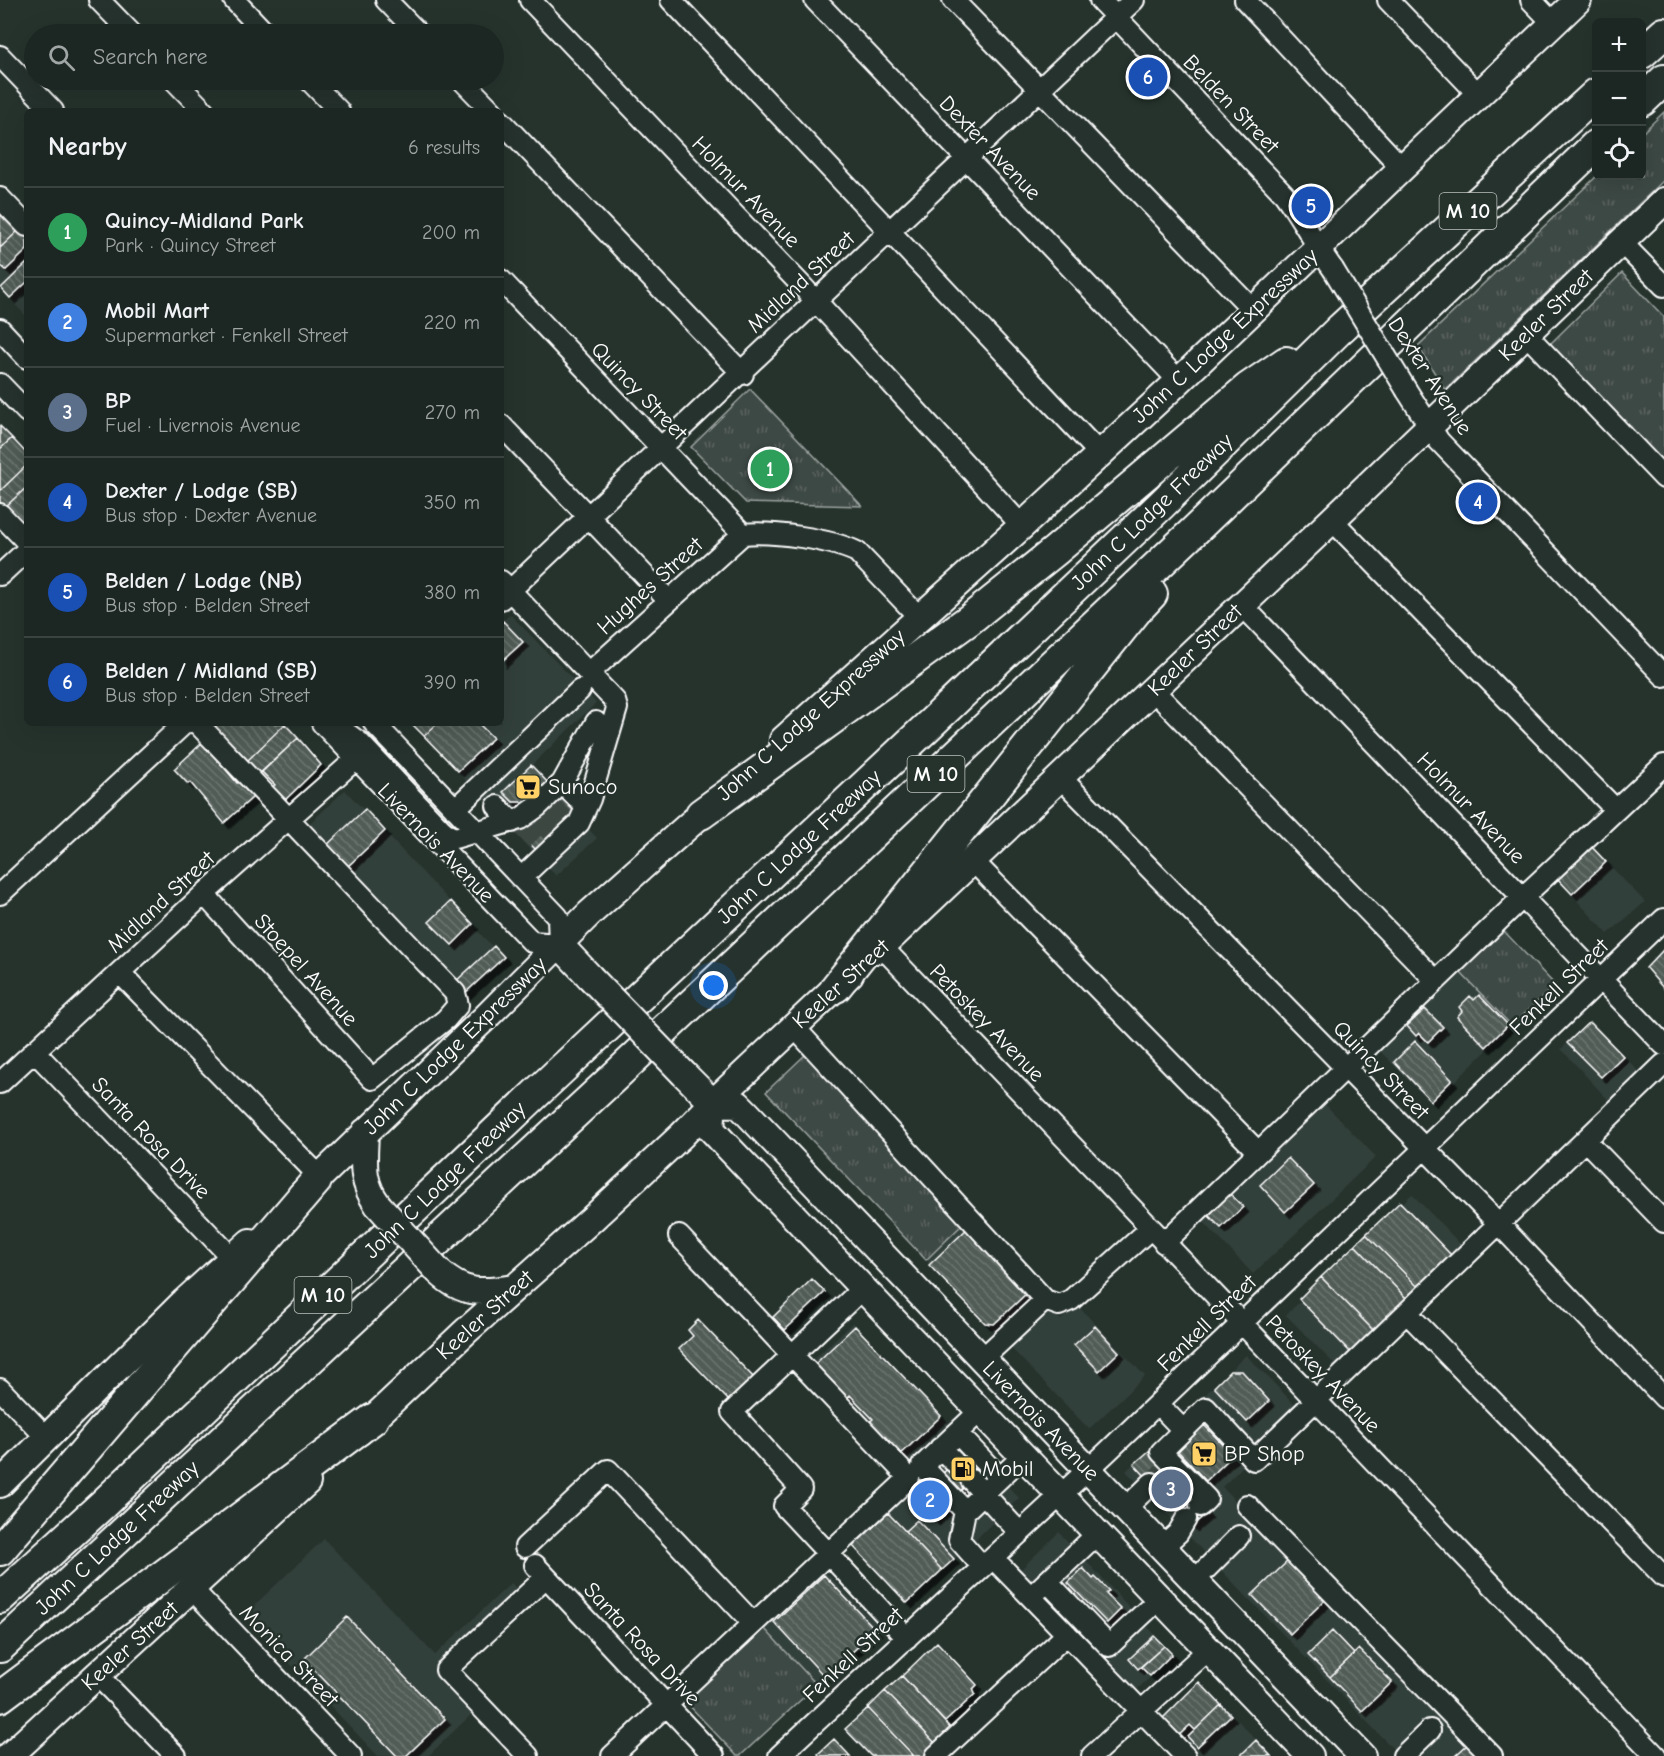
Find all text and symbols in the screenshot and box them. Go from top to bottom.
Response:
map controls [1592,18,1646,180]
button: + [1592,18,1646,72]
search box [24,24,504,90]
icon: search [45,41,78,74]
text: Search here [93,44,208,70]
street label: Belden Street [1178,49,1285,159]
pin: 6 [1128,54,1168,100]
button: − [1592,72,1646,126]
street label: Dexter Avenue [934,90,1046,206]
button: locate [1592,126,1646,180]
street label: Holmur Avenue [686,131,806,253]
text: Nearby [48,132,127,162]
text: 6 results [408,136,480,159]
pin: 5 [1292,184,1330,228]
road number: M 10 [1440,193,1496,229]
text: Quincy-Midland Park [105,208,304,234]
text: 1 [64,221,71,244]
text: 200 m [422,221,480,244]
street label: Midland Street [742,225,861,338]
text: Park · Quincy Street [105,234,276,257]
street label: John C Lodge Expressway [1127,243,1323,429]
street label: Keeler Street [1493,263,1599,367]
text: Mobil Mart [105,298,209,324]
text: 2 [63,311,72,334]
text: 220 m [424,311,480,334]
street label: Dexter Avenue [1382,312,1478,440]
text: Supermarket · Fenkell Street [105,324,348,347]
street label: Quincy Street [586,336,693,446]
text: BP [105,388,131,414]
text: 3 [63,401,72,424]
text: 270 m [425,401,480,424]
text: Fuel · Livernois Avenue [105,414,301,437]
street label: John C Lodge Freeway [1066,428,1238,596]
pin: 1 [750,446,790,492]
text: Dexter / Lodge (SB) [105,478,298,504]
pin: 4 [1458,480,1498,524]
text: 4 [63,491,72,514]
text: 350 m [424,491,480,514]
text: Bus stop · Dexter Avenue [105,504,317,527]
street label: Hughes Street [592,531,709,640]
text: Belden / Lodge (NB) [105,568,302,594]
text: 5 [62,581,73,604]
text: 380 m [424,581,480,604]
text: Bus stop · Belden Street [105,594,309,617]
street label: Keeler Street [1142,598,1248,702]
street label: John C Lodge Expressway [711,623,911,807]
text: Belden / Midland (SB) [105,658,317,684]
text: 6 [62,671,73,694]
text: 390 m [424,671,480,694]
text: Bus stop · Belden Street [105,684,309,707]
street label: Holmur Avenue [1411,747,1531,869]
road number: M 10 [908,756,964,792]
street label: John C Lodge Freeway [712,764,887,930]
supermarket icon: Sunoco [513,772,543,802]
place label: Sunoco [548,774,617,800]
street label: Livernois Avenue [372,778,500,908]
street label: Midland Street [102,845,221,958]
street label: Stoepel Avenue [249,908,363,1032]
street label: Keeler Street [787,933,895,1034]
street label: Fenkell Street [1504,933,1615,1041]
street label: John C Lodge Expressway [358,952,552,1140]
street label: Petoskey Avenue [924,959,1050,1087]
your location [699,971,728,1000]
street label: Quincy Street [1328,1015,1435,1125]
street label: Santa Rosa Drive [86,1072,216,1204]
street label: John C Lodge Freeway [359,1096,531,1264]
street label: Keeler Street [431,1264,539,1365]
street label: Fenkell Street [1152,1269,1263,1377]
road number: M 10 [294,1277,352,1313]
street label: Petoskey Avenue [1260,1310,1386,1438]
street label: Livernois Avenue [977,1356,1105,1486]
supermarket icon: BP Shop [1189,1439,1219,1469]
place label: BP Shop [1224,1441,1305,1467]
fuel station icon: Mobil [948,1454,978,1484]
street label: John C Lodge Freeway [30,1455,205,1621]
place label: Mobil [982,1456,1034,1482]
pin: 3 [1152,1466,1190,1512]
pin: 2 [910,1478,950,1522]
street label: Santa Rosa Drive [578,1577,706,1711]
street label: Keeler Street [76,1595,184,1696]
street label: Monica Street [234,1600,345,1713]
street label: Fenkell Street [797,1601,909,1708]

